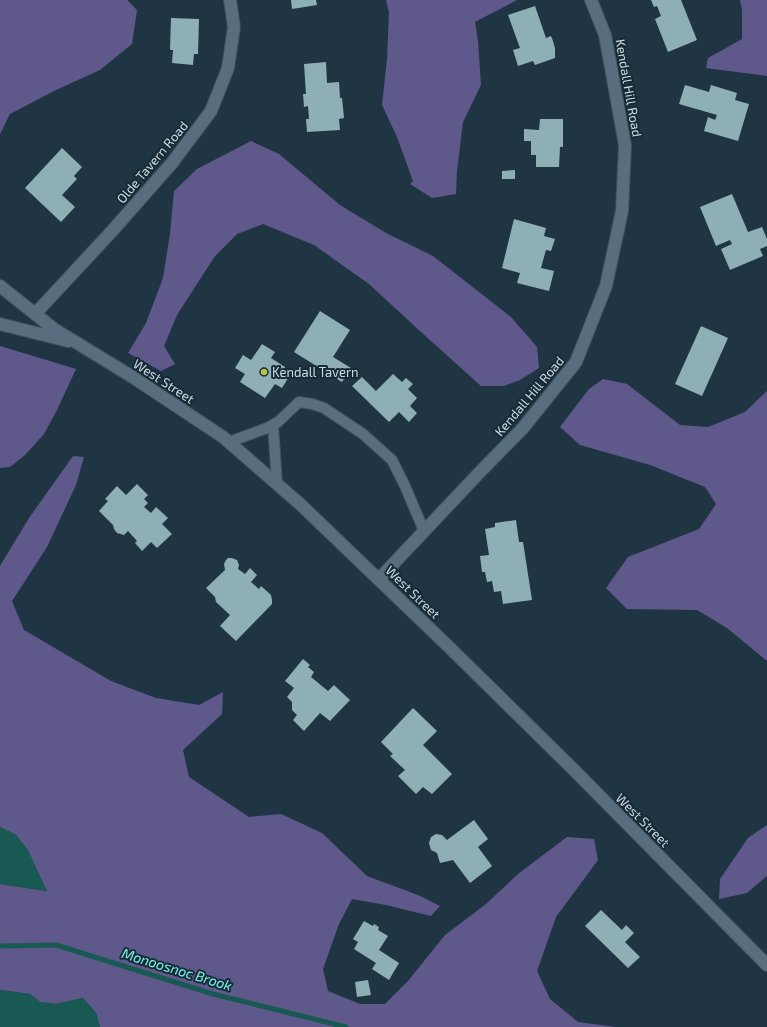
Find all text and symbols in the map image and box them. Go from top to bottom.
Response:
street label: Kendall Hill Road [613,38,645,138]
street label: Olde Tavern Road [113,118,191,206]
street label: Kendall Hill Road [491,353,567,439]
street label: West Street [130,355,198,407]
place label: Kendall Tavern [272,364,359,380]
marker: Kendall Tavern [259,367,269,377]
street label: West Street [382,562,444,622]
street label: West Street [613,790,673,850]
water label: Monoosnoc Brook [120,944,234,994]

